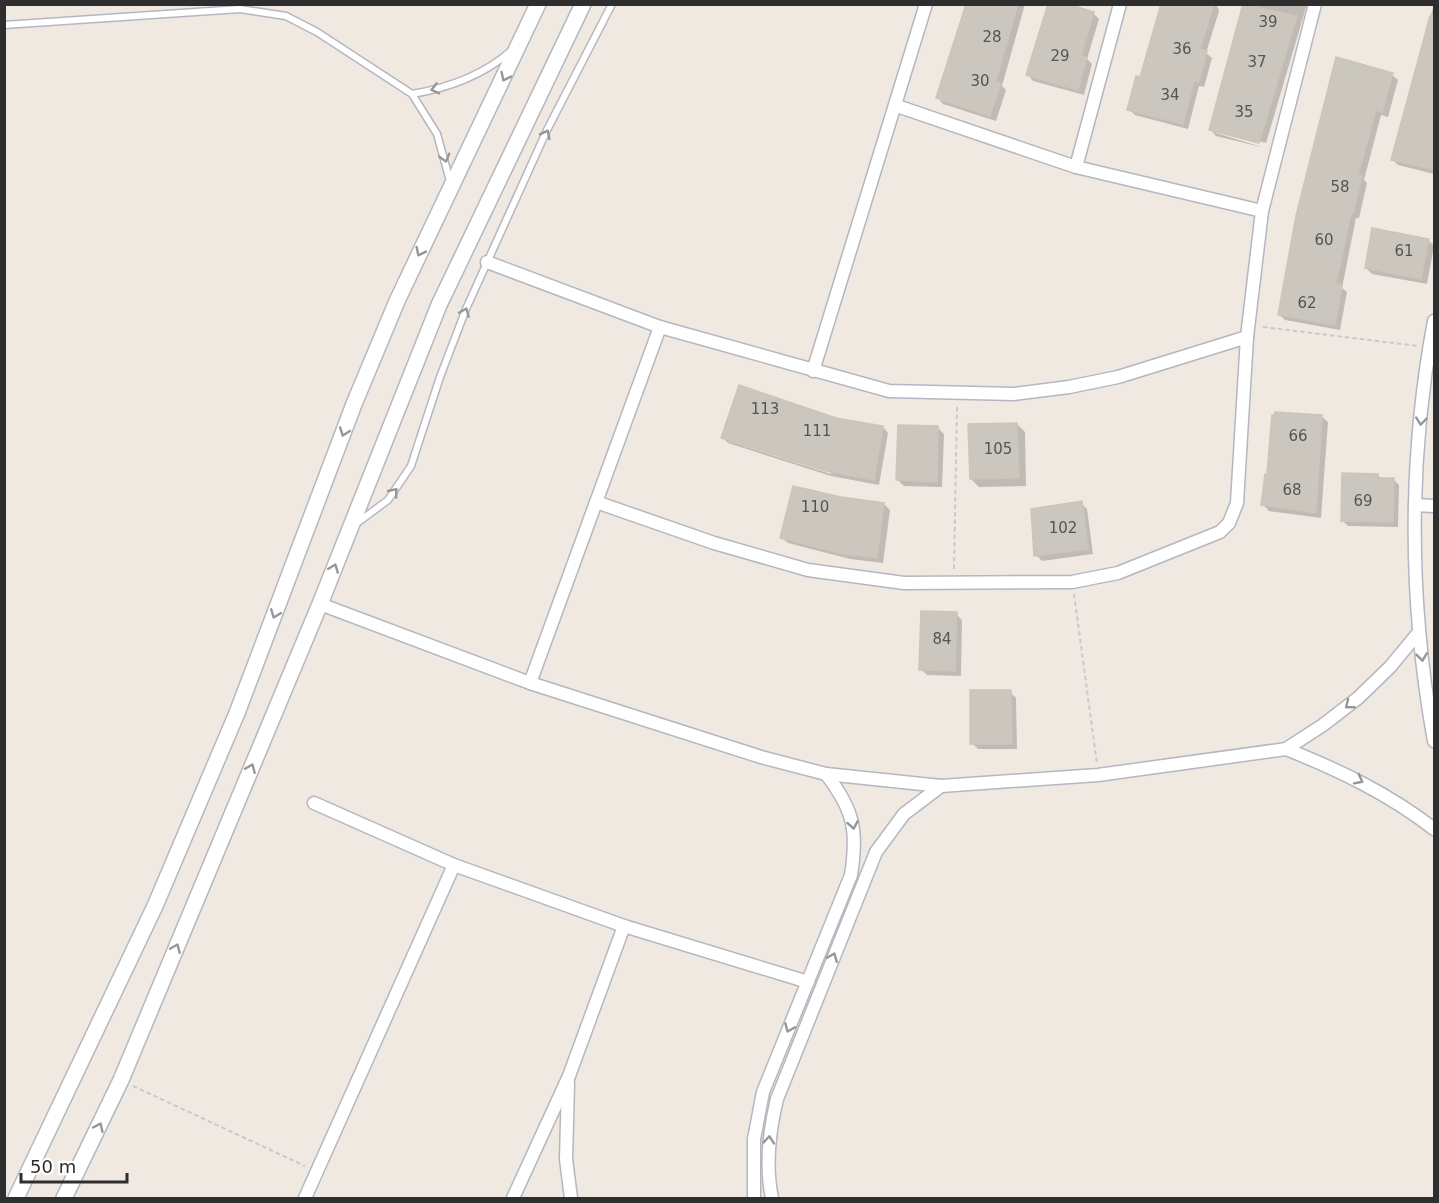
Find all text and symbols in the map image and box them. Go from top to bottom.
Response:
house number: 39 [1258,13,1278,31]
house number: 28 [982,28,1002,46]
house number: 36 [1172,40,1192,58]
house number: 29 [1050,47,1070,65]
house number: 37 [1247,53,1267,71]
one-way arrow [500,70,512,81]
house number: 30 [970,72,990,90]
one-way arrow [430,82,440,95]
house number: 34 [1160,86,1180,104]
house number: 35 [1234,103,1254,121]
one-way arrow [538,130,550,141]
one-way arrow [438,153,451,163]
house number: 58 [1330,178,1350,196]
house number: 60 [1314,231,1334,249]
house number: 61 [1394,242,1414,260]
one-way arrow [416,246,428,257]
house number: 62 [1297,294,1317,312]
one-way arrow [458,307,470,318]
house number: 113 [751,400,779,418]
one-way arrow [1415,416,1428,426]
house number: 111 [803,422,831,440]
one-way arrow [338,426,351,437]
house number: 66 [1288,427,1308,445]
house number: 105 [984,440,1012,458]
house number: 68 [1282,481,1302,499]
one-way arrow [387,488,398,499]
house number: 69 [1353,492,1373,510]
house number: 110 [801,498,829,516]
house number: 102 [1049,519,1077,537]
one-way arrow [327,564,339,575]
one-way arrow [270,608,282,619]
house number: 84 [932,630,952,648]
one-way arrow [1415,653,1427,662]
one-way arrow [1345,697,1356,708]
one-way arrow [244,763,256,774]
one-way arrow [1352,773,1363,785]
one-way arrow [846,820,859,830]
one-way arrow [169,943,181,954]
one-way arrow [826,952,838,963]
one-way arrow [784,1022,796,1033]
one-way arrow [91,1122,103,1133]
one-way arrow [762,1136,775,1145]
scale bar [21,1146,128,1184]
text: 50 m [30,1156,76,1177]

